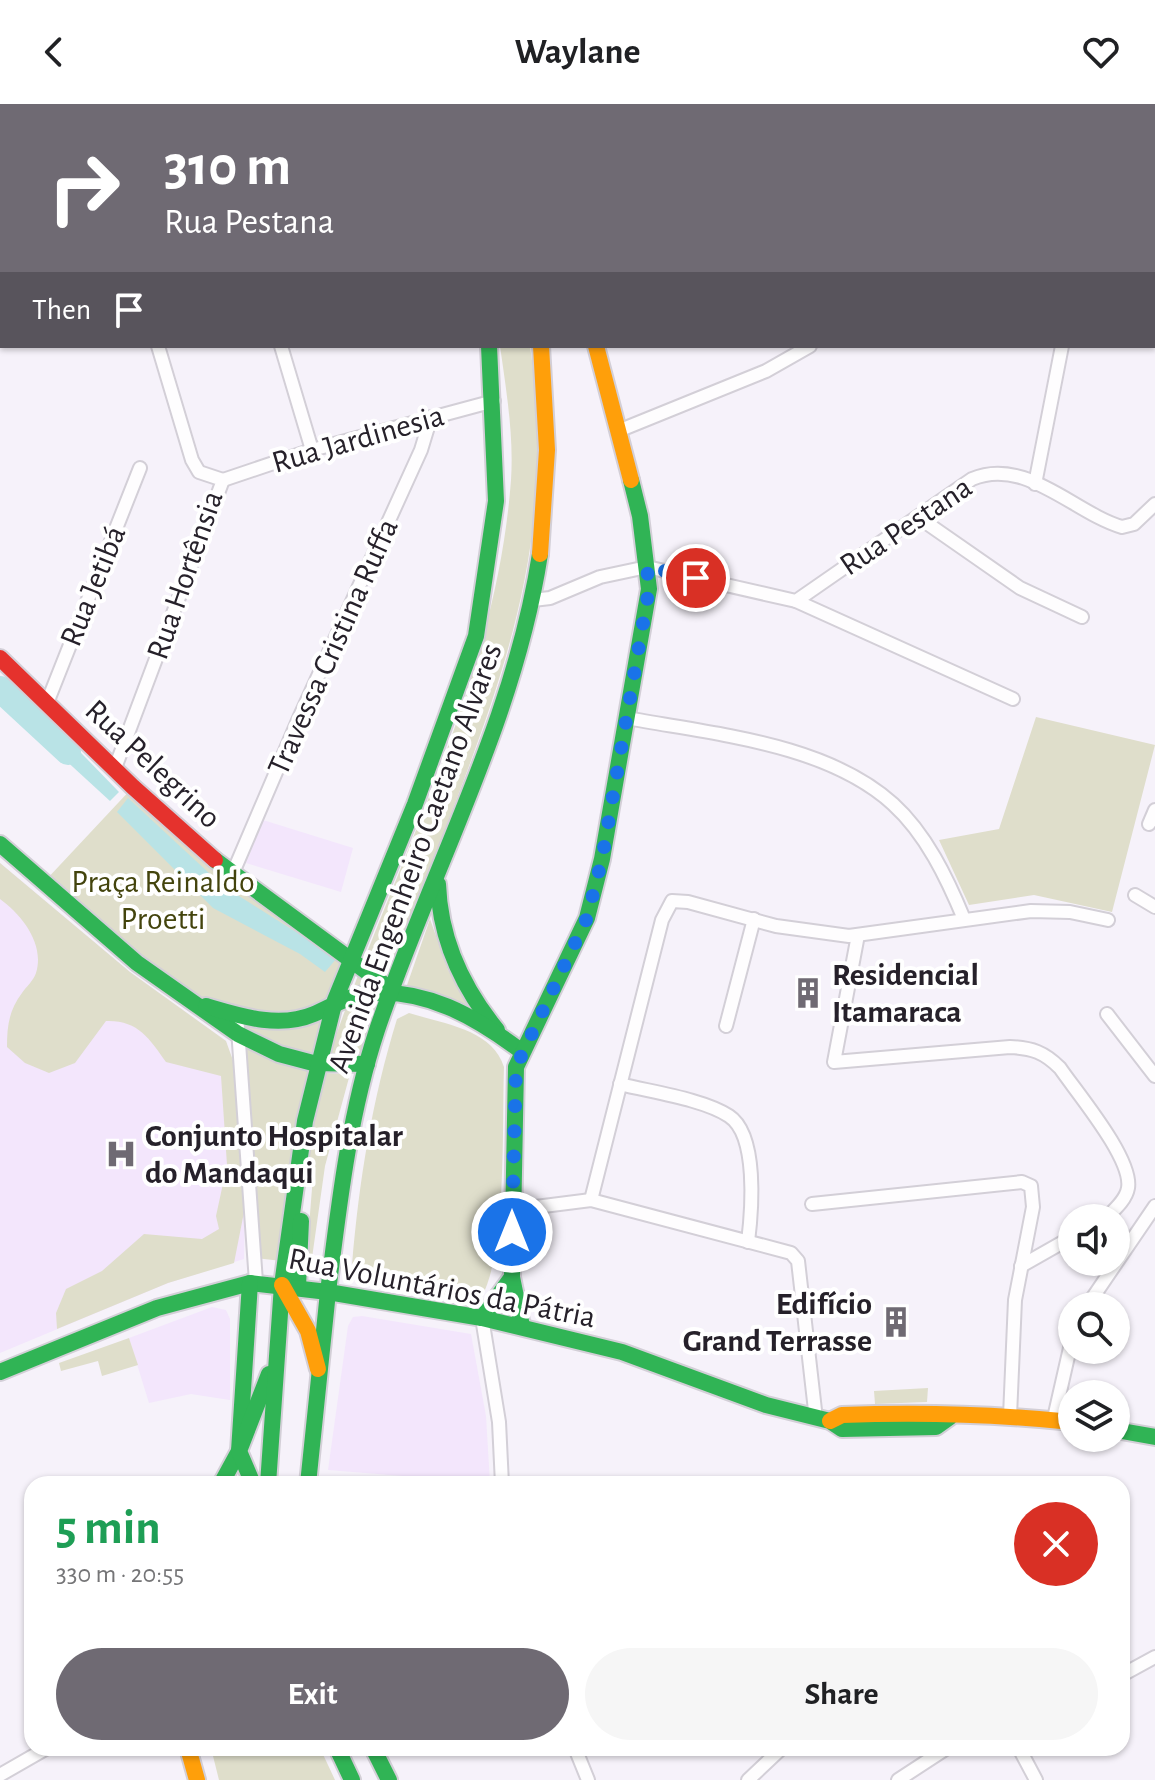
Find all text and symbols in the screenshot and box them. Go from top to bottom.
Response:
icon: back [32,30,76,74]
icon: heart [1079,30,1123,74]
text: Waylane [514,34,641,70]
icon: right [32,136,136,240]
text: 310 m [164,139,291,195]
text: Rua Pestana [164,204,334,240]
icon: arrive [107,288,151,332]
text: Then [32,295,91,325]
street label: Rua Jardinesia [268,399,448,479]
street label: Rua Pestana [834,470,978,582]
street label: Rua Hortênsia [141,487,229,663]
street label: Travessa Cristina Ruffa [262,514,404,780]
street label: Rua Jetibá [54,521,132,651]
pin [662,544,730,612]
icon: arrive [674,556,718,600]
street label: Avenida Engenheiro Caetano Alvares [322,639,508,1077]
street label: Rua Pelegrino [79,694,227,834]
park label: Praça Reinaldo Proetti [71,866,255,935]
place label: Residencial Itamaraca [832,959,979,1028]
building icon: Residencial Itamaraca [791,976,825,1010]
place label: Conjunto Hospitalar do Mandaqui [145,1120,403,1189]
hospital icon: Conjunto Hospitalar do Mandaqui [104,1137,138,1171]
position arrow [470,1190,554,1274]
map controls [1058,1204,1130,1452]
button: sound [1058,1204,1130,1276]
street label: Rua Voluntários da Pátria [286,1243,598,1333]
place label: Edifício Grand Terrasse [683,1288,872,1357]
button: search [1058,1292,1130,1364]
building icon: Edifício Grand Terrasse [879,1305,913,1339]
button: layers [1058,1380,1130,1452]
button: close [1014,1502,1098,1586]
text: 5 min [56,1505,161,1553]
text: 330 m · 20:55 [56,1561,184,1587]
button: Exit [56,1648,569,1740]
button: Share [585,1648,1098,1740]

